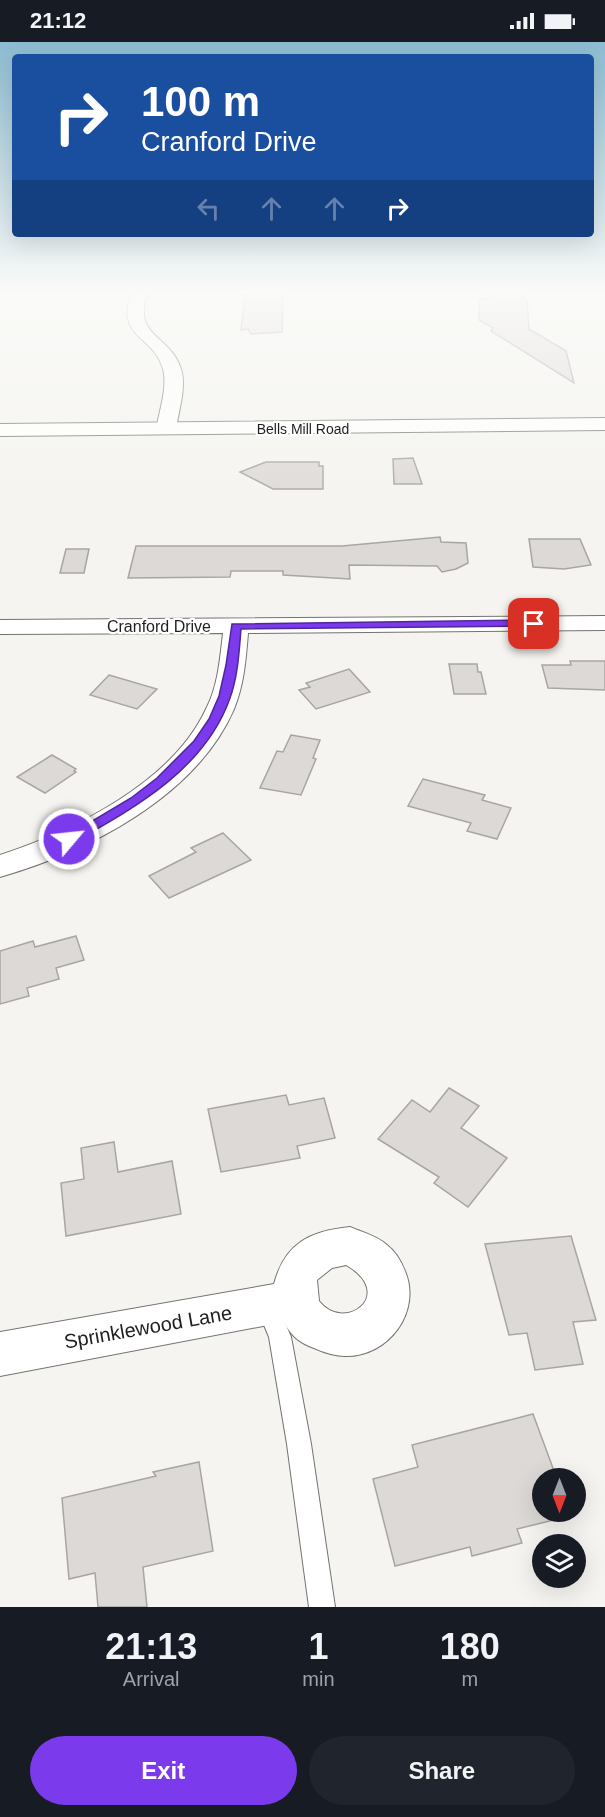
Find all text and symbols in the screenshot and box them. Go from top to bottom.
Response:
text: 21:12 [30,8,86,33]
icon: right [42,78,120,156]
text: 100 m [141,78,260,125]
text: Cranford Drive [141,127,317,157]
icon: left [192,192,225,225]
icon: ahead [255,192,288,225]
icon: ahead [318,192,351,225]
icon: right [381,192,414,225]
street label: Bells Mill Road [257,421,349,437]
pin [508,598,559,649]
icon: arrive [517,607,550,640]
street label: Cranford Drive [107,618,211,635]
position arrow [37,807,101,871]
street label: Sprinklewood Lane [62,1301,234,1353]
north arrow [532,1468,586,1522]
map controls [532,1468,586,1588]
button: layers [532,1534,586,1588]
text: 21:13 [105,1626,197,1667]
text: 1 [308,1626,328,1667]
text: 180 [440,1626,500,1667]
text: Arrival [123,1668,180,1690]
text: min [302,1668,335,1690]
text: m [461,1668,478,1690]
button: Exit [30,1736,297,1805]
button: Share [309,1736,575,1805]

